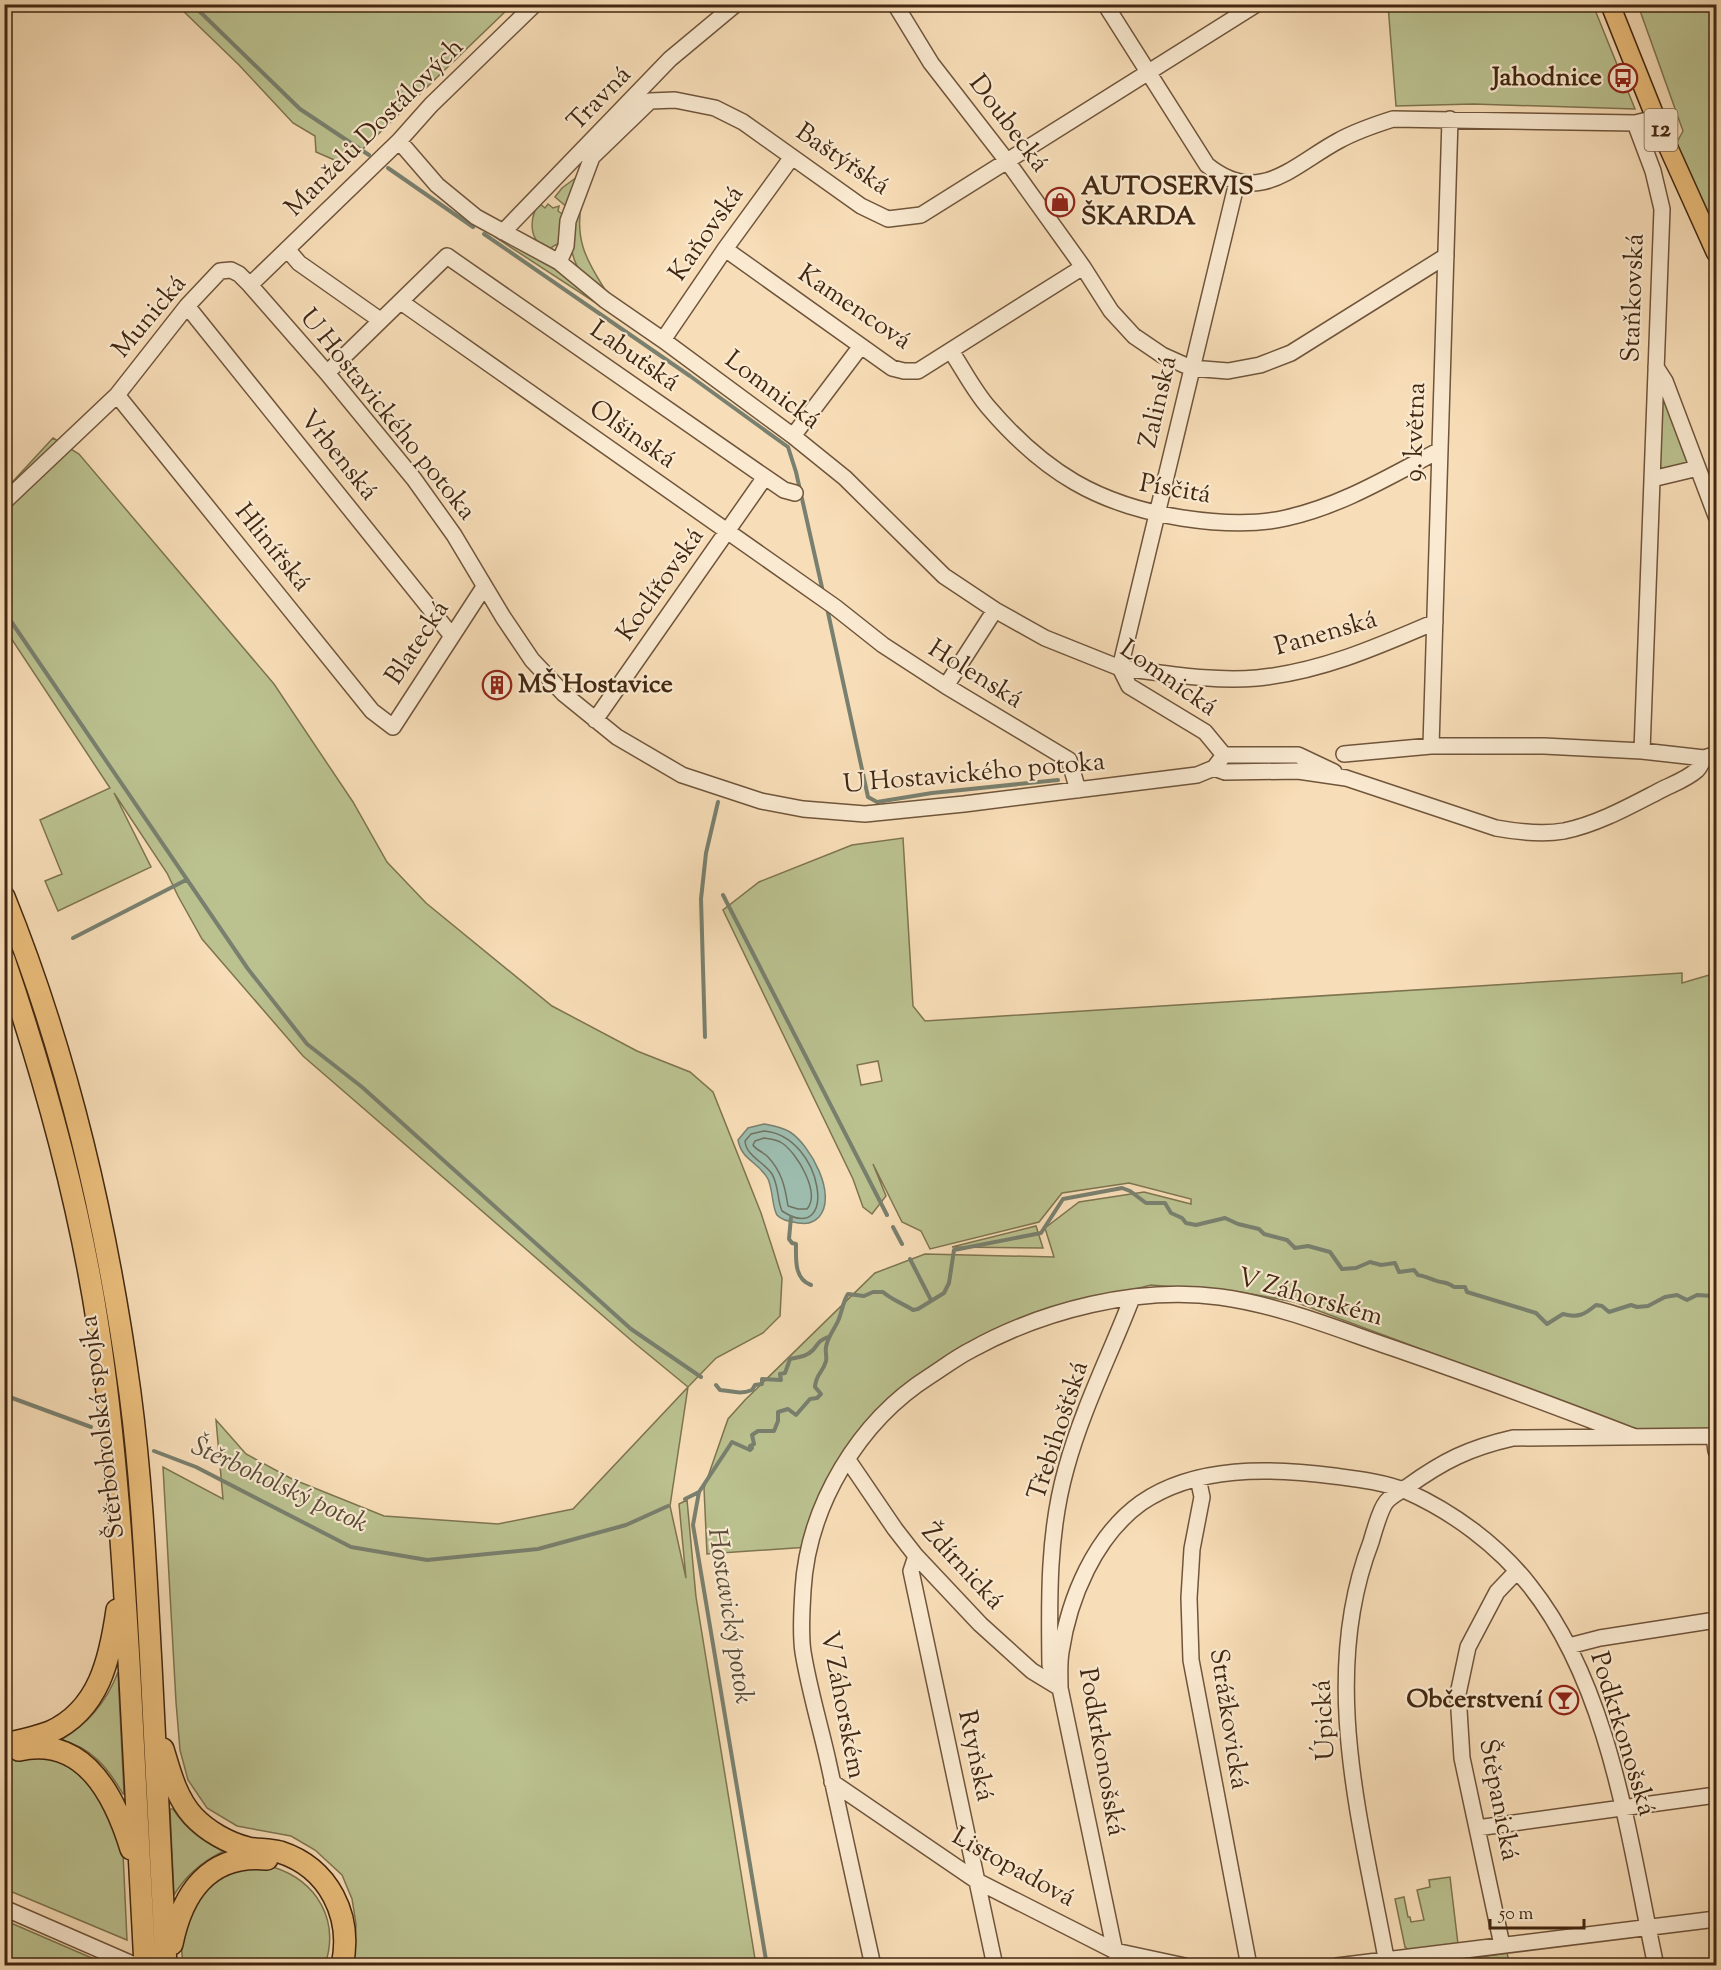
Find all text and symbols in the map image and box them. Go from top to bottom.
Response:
street label: Manželů Dostálových [277,30,473,226]
street label: Travná [559,58,641,140]
place label: Jahodnice [1490,60,1602,97]
bus stop icon: Jahodnice [1607,62,1639,94]
street label: Doubecká [959,67,1057,181]
road number: 12 [1644,109,1678,151]
street label: Baštýřská [787,115,897,205]
place label: AUTOSERVIS ŠKARDA [1081,169,1254,236]
street label: Kaňovská [660,179,754,289]
shop icon: AUTOSERVIS ŠKARDA [1044,186,1076,218]
street label: Staňkovská [1613,233,1655,363]
street label: Kamencová [790,256,918,360]
street label: Munická [104,267,196,367]
street label: U Hostavického potoka [290,301,484,529]
street label: Labuťská [582,313,686,401]
street label: Lomnická [716,343,828,439]
street label: Zalinská [1131,353,1187,451]
street label: 9. května [1396,382,1436,482]
street label: Olšinská [581,392,683,478]
street label: Vrbenská [290,403,386,509]
street label: Písčitá [1136,466,1214,514]
street label: Hlinířská [225,496,319,600]
street label: Koclířovská [608,521,714,649]
street label: Blatecká [377,593,459,693]
street label: Panenská [1270,602,1382,666]
street label: Holenská [920,631,1030,719]
street label: Lomnická [1112,632,1224,726]
place label: MŠ Hostavice [518,667,673,704]
building icon: MŠ Hostavice [481,669,513,701]
street label: U Hostavického potoka [841,744,1107,804]
street label: V Záhorském [1233,1260,1387,1336]
street label: Štěrboholská spojka [71,1313,135,1541]
street label: Třebihošťská [1019,1357,1099,1505]
water label: Štěrboholský potok [184,1428,374,1544]
street label: Ždírnická [912,1515,1012,1619]
water label: Hostavický potok [696,1525,762,1707]
street label: V Záhorském [810,1628,874,1782]
street label: Strážkovická [1199,1646,1257,1792]
street label: Podkrkonošská [1579,1647,1665,1821]
street label: Podkrkonošská [1068,1665,1134,1839]
street label: Úpická [1304,1679,1346,1761]
place label: Občerstvení [1406,1682,1544,1719]
bar icon: Občerstvení [1548,1684,1580,1716]
street label: Rtyňská [947,1707,1003,1805]
street label: Štěpanická [1468,1736,1528,1864]
street label: Listopadová [945,1819,1081,1917]
scale bar [1490,1892,1584,1930]
text: 50 m [1498,1902,1534,1928]

